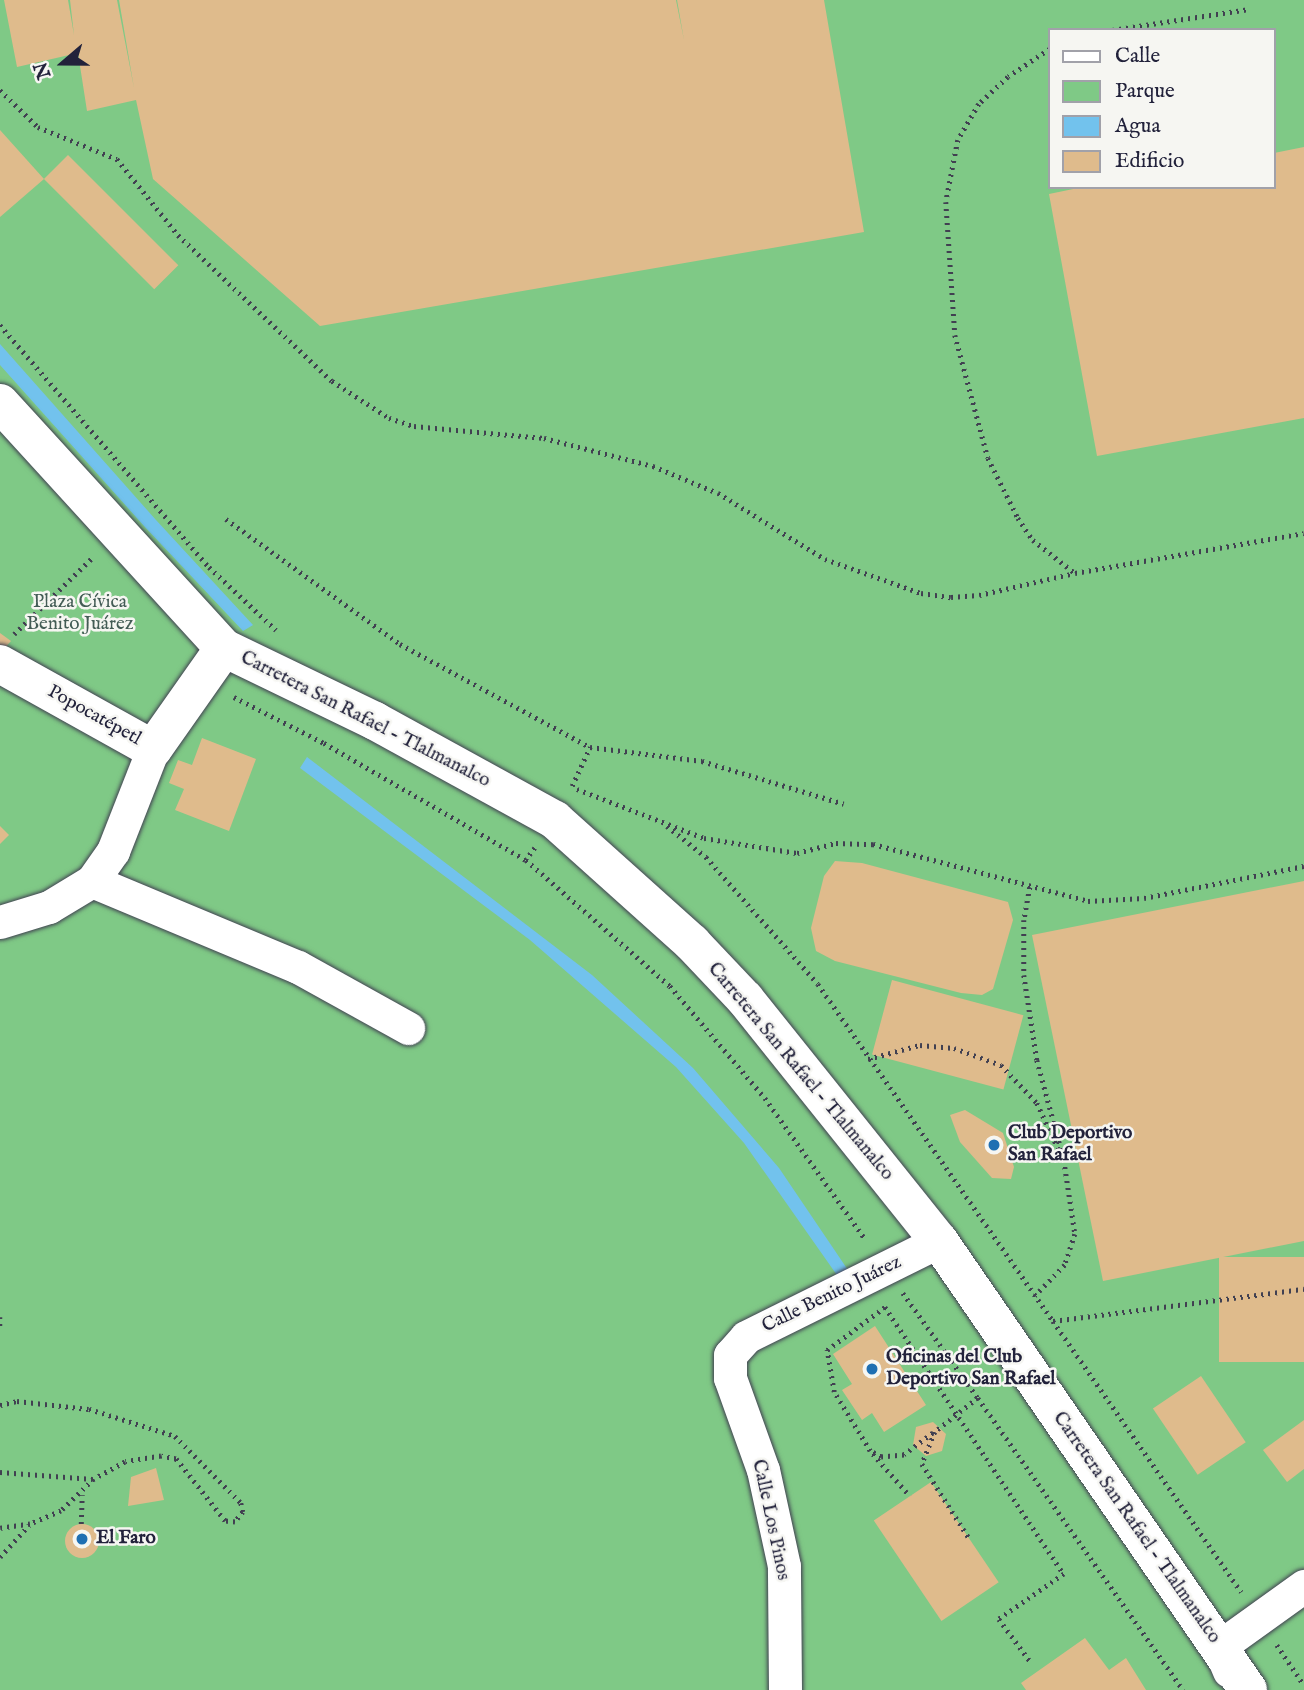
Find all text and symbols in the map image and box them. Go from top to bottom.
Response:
north arrow [28,28,98,98]
legend [1048,28,1276,189]
text: Calle [1115,43,1160,70]
text: N [29,58,57,82]
text: Parque [1115,78,1175,105]
text: Agua [1115,113,1161,140]
text: Edificio [1115,148,1184,175]
park label: Plaza Cívica Benito Juárez [26,592,134,636]
street label: Carretera San Rafael - Tlalmanalco [236,647,494,793]
street label: Popocatépetl [43,681,145,751]
street label: Carretera San Rafael - Tlalmanalco [702,959,898,1185]
place label: Club Deportivo San Rafael [1008,1123,1132,1167]
marker: Club Deportivo San Rafael [986,1137,1002,1153]
street label: Calle Benito Juárez [759,1251,905,1339]
place label: Oficinas del Club Deportivo San Rafael [886,1347,1055,1391]
marker: Oficinas del Club Deportivo San Rafael [864,1361,880,1377]
street label: Carretera San Rafael - Tlalmanalco [1047,1408,1225,1648]
street label: Calle Los Pinos [746,1458,794,1582]
place label: El Faro [96,1528,156,1550]
marker: El Faro [74,1531,90,1547]

